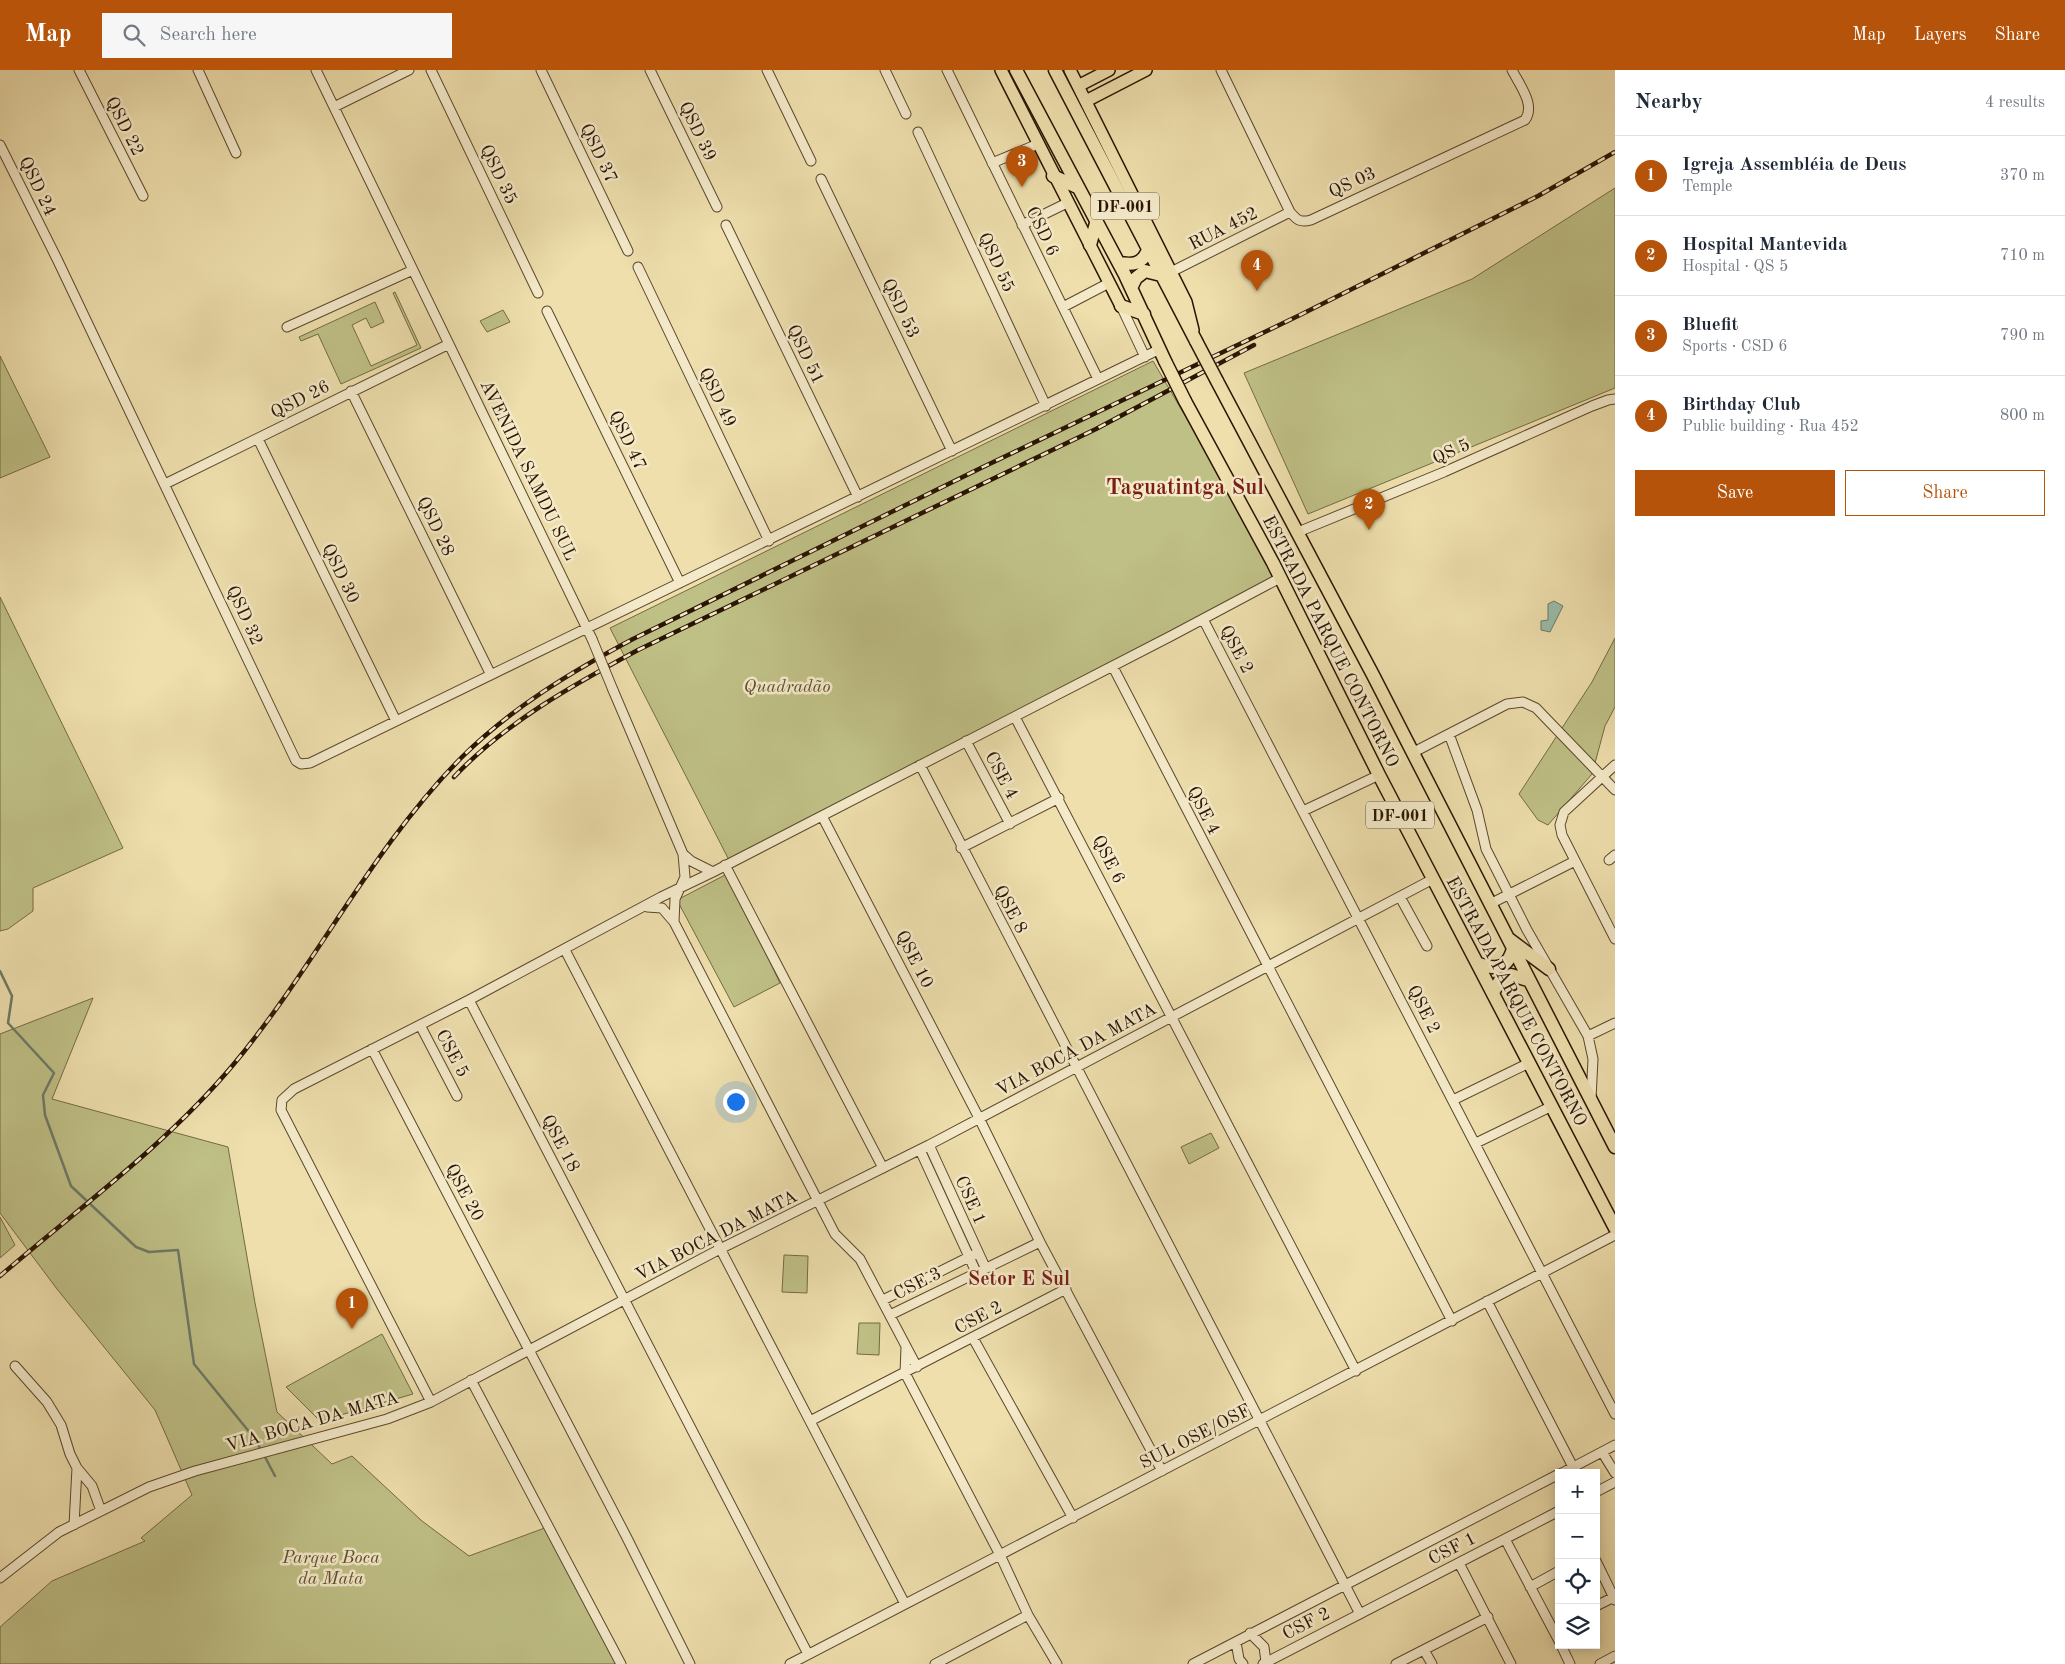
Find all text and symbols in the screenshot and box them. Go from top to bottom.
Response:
search box [102,13,452,58]
icon: search [120,21,148,49]
text: Map [25,23,72,47]
text: Search here [160,26,257,45]
text: Map [1852,26,1886,44]
text: Layers [1914,26,1966,44]
text: Share [1994,26,2040,44]
text: Nearby [1635,92,1703,113]
street label: QSD 22 [102,94,147,159]
text: 4 results [1985,95,2045,111]
street label: QSD 39 [675,99,719,164]
street label: QSD 37 [576,121,620,186]
street label: QSD 35 [476,142,520,207]
pin: 3 [1006,146,1038,187]
street label: QSD 24 [15,154,59,219]
text: Igreja Assembléia de Deus [1682,156,1906,175]
street label: QS 03 [1326,164,1379,202]
text: 1 [1646,168,1656,184]
text: 370 m [2000,168,2045,184]
text: Temple [1682,179,1732,195]
road number: DF-001 [1091,192,1159,220]
street label: CSD 6 [1022,204,1062,259]
street label: RUA 452 [1186,204,1261,254]
street label: QSD 55 [974,230,1018,295]
text: Hospital Mantevida [1682,236,1848,255]
text: 2 [1646,248,1656,264]
text: 710 m [2000,248,2045,264]
pin: 4 [1241,250,1273,291]
text: Hospital · QS 5 [1682,259,1788,275]
street label: QSD 53 [878,276,922,341]
text: Bluefit [1682,316,1738,335]
street label: QSD 51 [783,322,827,387]
text: 3 [1646,328,1656,344]
text: 790 m [2000,328,2045,344]
text: Sports · CSD 6 [1682,339,1788,355]
street label: QSD 49 [695,365,739,430]
street label: QSD 26 [268,377,333,422]
street label: AVENIDA SAMDU SUL [477,377,580,564]
text: Birthday Club [1682,396,1800,415]
street label: QSD 47 [605,408,649,473]
text: 4 [1646,408,1656,424]
text: 800 m [2000,408,2045,424]
text: Public building · Rua 452 [1682,419,1859,435]
street label: QS 5 [1430,436,1473,468]
button: Save [1635,470,1835,516]
button: Share [1845,470,2045,516]
district label: Taguatintga Sul [1106,477,1264,499]
pin: 2 [1353,489,1385,530]
street label: QSD 28 [413,494,457,559]
street label: ESTRADA PARQUE CONTORNO [1259,513,1402,770]
street label: QSD 30 [318,541,362,606]
street label: QSD 32 [222,583,266,648]
street label: QSE 2 [1216,622,1256,677]
park label: Quadradão [743,678,831,696]
street label: CSE 4 [981,749,1021,802]
street label: QSE 4 [1183,783,1223,838]
road number: DF-001 [1366,802,1434,828]
street label: QSE 6 [1088,832,1128,887]
street label: ESTRADA PARQUE CONTORNO [1442,874,1590,1129]
street label: QSE 8 [990,882,1030,937]
street label: QSE 10 [892,928,936,991]
street label: QSE 2 [1403,982,1443,1037]
street label: VIA BOCA DA MATA [993,1000,1160,1100]
street label: CSE 5 [432,1027,472,1080]
your location [723,1089,749,1115]
street label: QSE 18 [538,1112,583,1175]
street label: QSE 20 [442,1161,487,1224]
street label: CSE 1 [951,1173,989,1227]
street label: VIA BOCA DA MATA [633,1187,800,1284]
street label: CSE 3 [891,1264,944,1304]
district label: Setor E Sul [968,1270,1070,1290]
pin: 1 [336,1288,368,1329]
street label: CSE 2 [952,1298,1005,1338]
street label: VIA BOCA DA MATA [224,1389,401,1455]
street label: SUL OSE/OSF [1137,1401,1254,1473]
map controls [1555,1469,1600,1649]
button: + [1555,1469,1600,1514]
button: − [1555,1514,1600,1559]
street label: CSF 1 [1426,1529,1479,1568]
park label: Parque Boca da Mata [281,1549,380,1588]
button: locate [1555,1559,1600,1604]
street label: CSF 2 [1280,1604,1333,1643]
button: layers [1555,1604,1600,1649]

